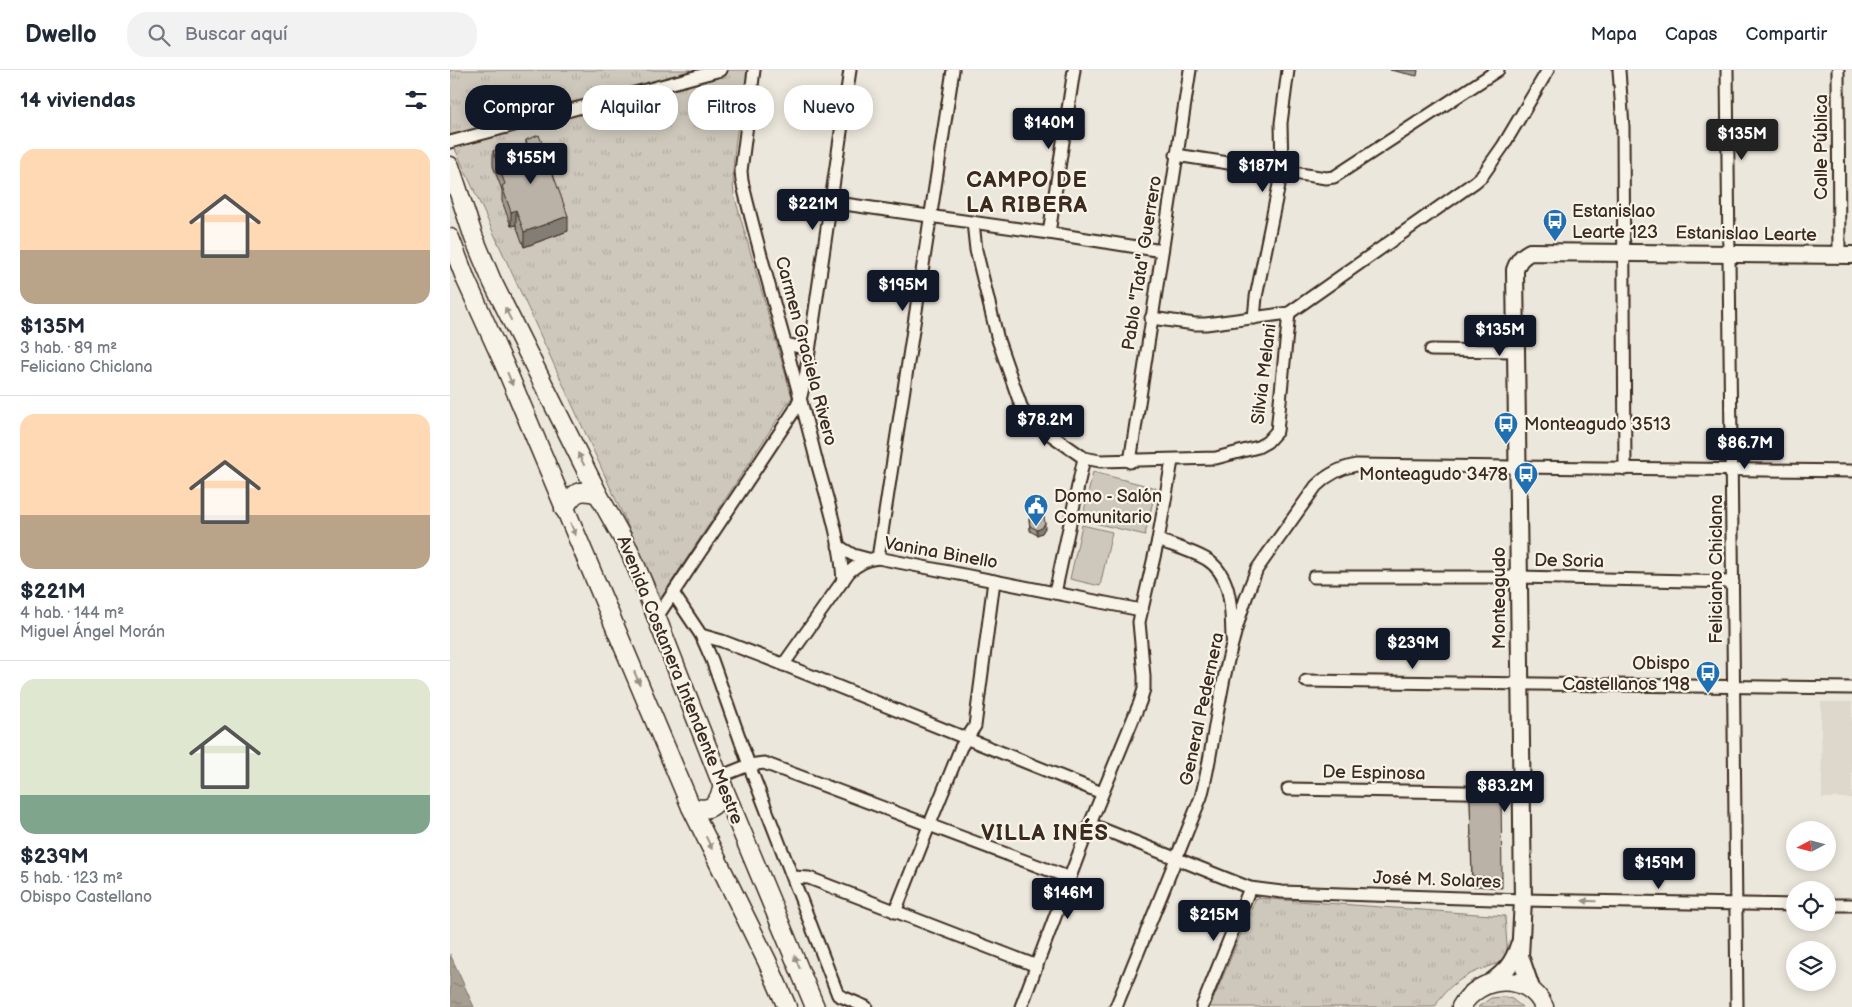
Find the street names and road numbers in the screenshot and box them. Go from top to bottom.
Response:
street label: Calle Pública [1811,94,1832,200]
street label: Pablo "Tata" Guerrero [1118,174,1166,352]
street label: Estanislao Learte [1675,222,1817,246]
street label: Carmen Graciela Rivero [771,254,841,448]
street label: Silvia Melani [1247,322,1281,426]
street label: Feliciano Chiclana [1706,494,1727,644]
street label: Avenida Costanera Intendente Mestre [612,533,748,828]
street label: Vanina Binello [883,533,999,573]
street label: Monteagudo [1489,547,1510,649]
street label: De Soria [1534,550,1604,572]
street label: General Pedernera [1175,630,1229,788]
street label: De Espinosa [1322,762,1426,784]
street label: José M. Solares [1373,867,1502,893]

